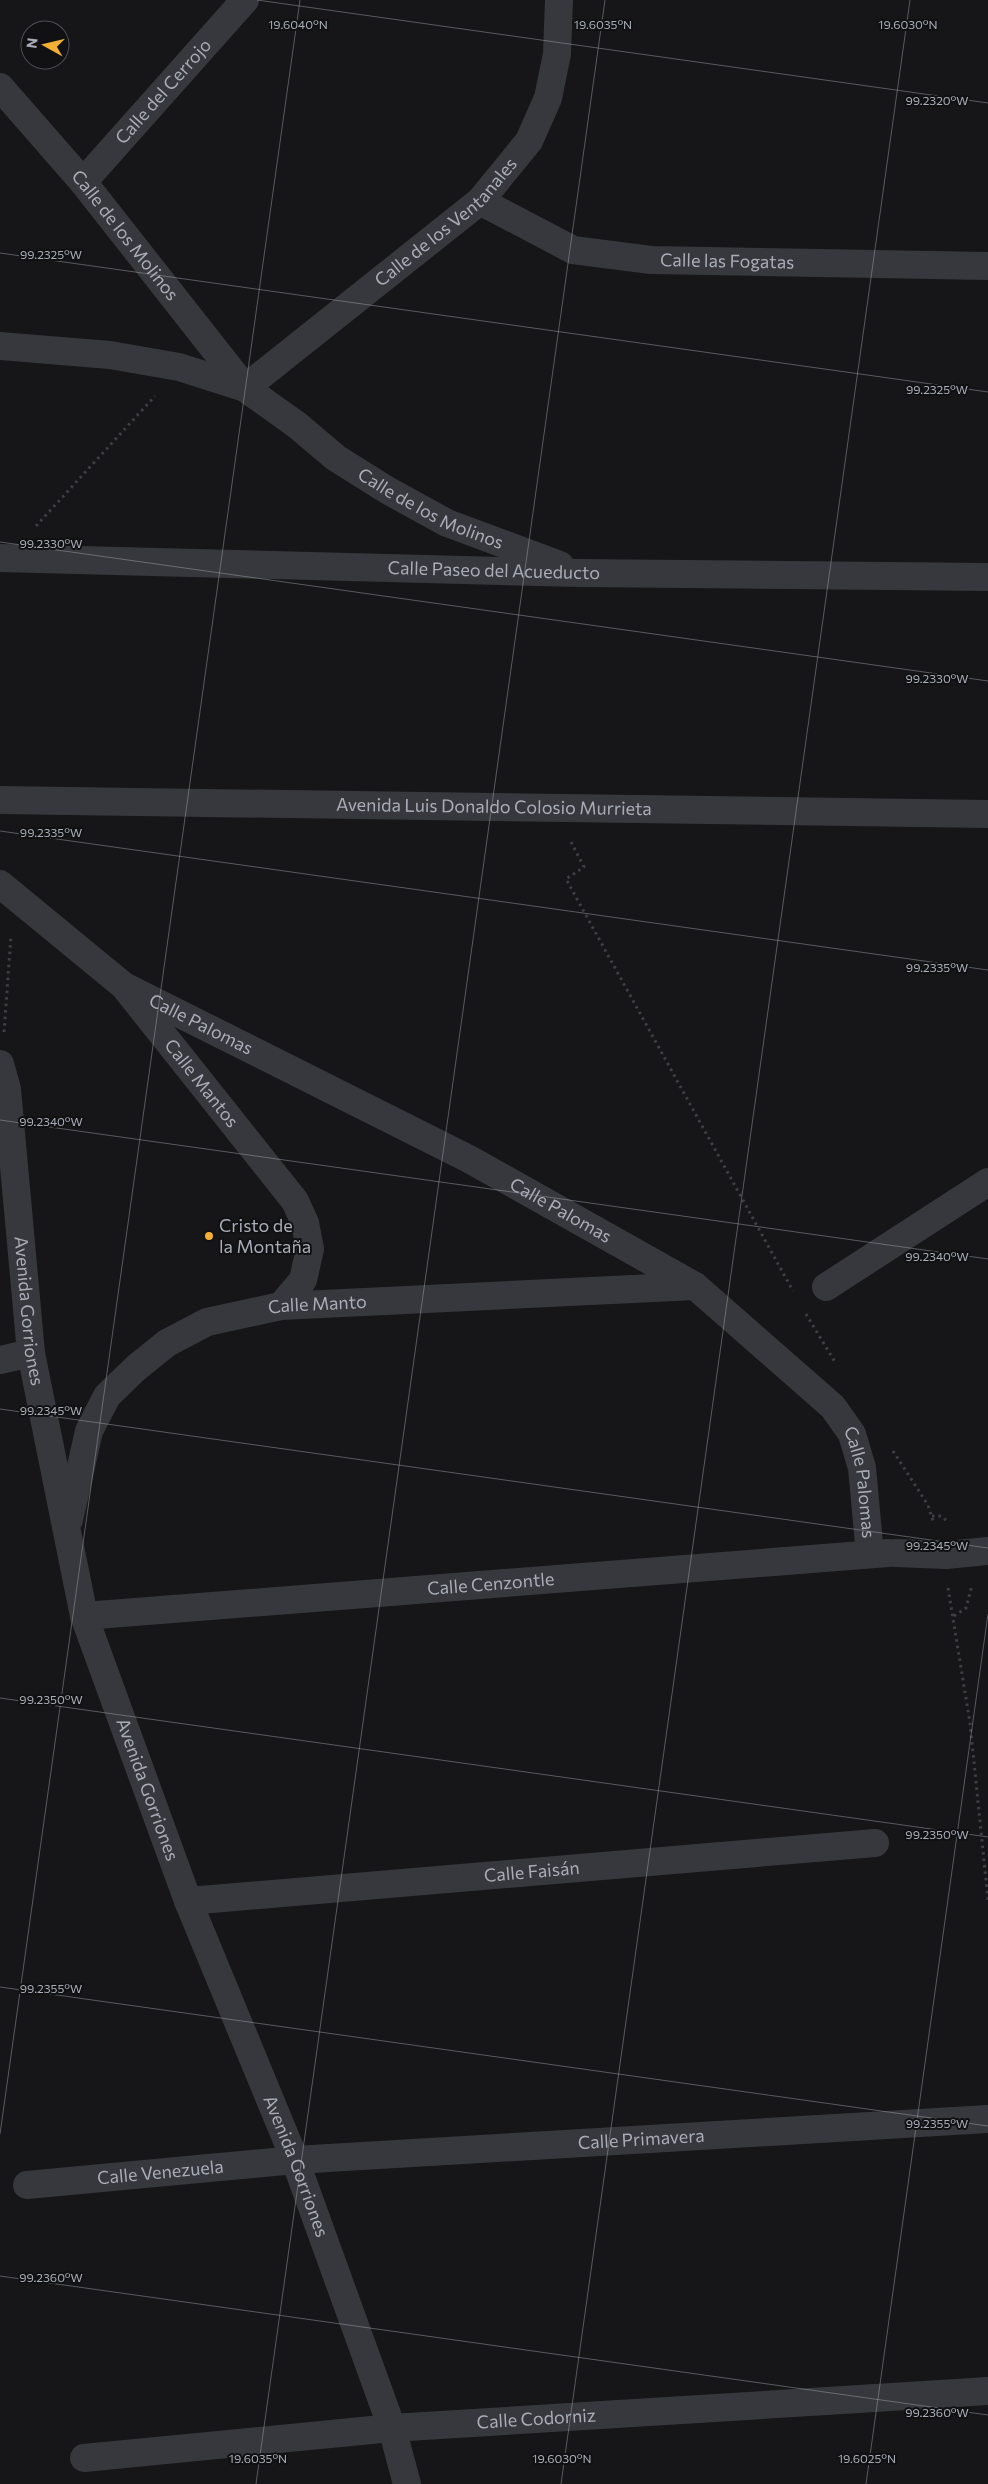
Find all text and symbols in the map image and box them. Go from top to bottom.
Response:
text: 19.6040°N [268,17,328,31]
text: 19.6035°N [574,17,632,31]
text: 19.6030°N [878,17,938,31]
north arrow [20,20,70,70]
street label: Calle del Cerrojo [110,34,215,148]
text: N [22,37,41,50]
text: 99.2320°W [906,93,968,107]
street label: Calle de los Ventanales [370,153,521,291]
street label: Calle de los Molinos [67,165,184,305]
text: 99.2325°W [20,247,82,261]
street label: Calle las Fogatas [660,248,795,273]
text: 99.2325°W [906,382,968,396]
street label: Calle de los Molinos [354,463,507,553]
text: 99.2330°W [19,536,83,550]
street label: Calle Paseo del Acueducto [387,556,600,583]
text: 99.2330°W [905,671,969,685]
street label: Avenida Luis Donaldo Colosio Murrieta [336,793,652,819]
text: 99.2335°W [20,825,82,839]
text: 99.2335°W [906,960,968,974]
street label: Calle Palomas [146,988,257,1059]
street label: Calle Mantos [160,1034,244,1131]
text: 99.2340°W [19,1114,83,1128]
street label: Calle Palomas [506,1172,616,1247]
place label: Cristo de la Montaña [219,1214,311,1257]
marker: Cristo de la Montaña [203,1230,215,1242]
street label: Avenida Gorriones [10,1235,49,1387]
text: 99.2340°W [905,1249,969,1263]
street label: Calle Manto [266,1290,367,1319]
text: 99.2345°W [20,1403,82,1417]
street label: Calle Palomas [840,1421,880,1539]
text: 99.2345°W [906,1538,968,1552]
street label: Calle Cenzontle [426,1567,555,1599]
text: 99.2350°W [19,1692,83,1706]
street label: Avenida Gorriones [112,1715,184,1863]
text: 99.2350°W [905,1827,969,1841]
street label: Calle Faisán [483,1856,580,1886]
text: 99.2355°W [20,1981,82,1995]
street label: Avenida Gorriones [259,2092,334,2240]
text: 99.2355°W [906,2116,968,2130]
street label: Calle Primavera [577,2124,705,2153]
street label: Calle Venezuela [96,2155,224,2188]
text: 99.2360°W [19,2270,83,2284]
street label: Calle Codorniz [476,2403,596,2433]
text: 99.2360°W [905,2405,969,2419]
text: 19.6035°N [229,2451,287,2465]
text: 19.6030°N [532,2451,592,2465]
text: 19.6025°N [838,2451,896,2465]

